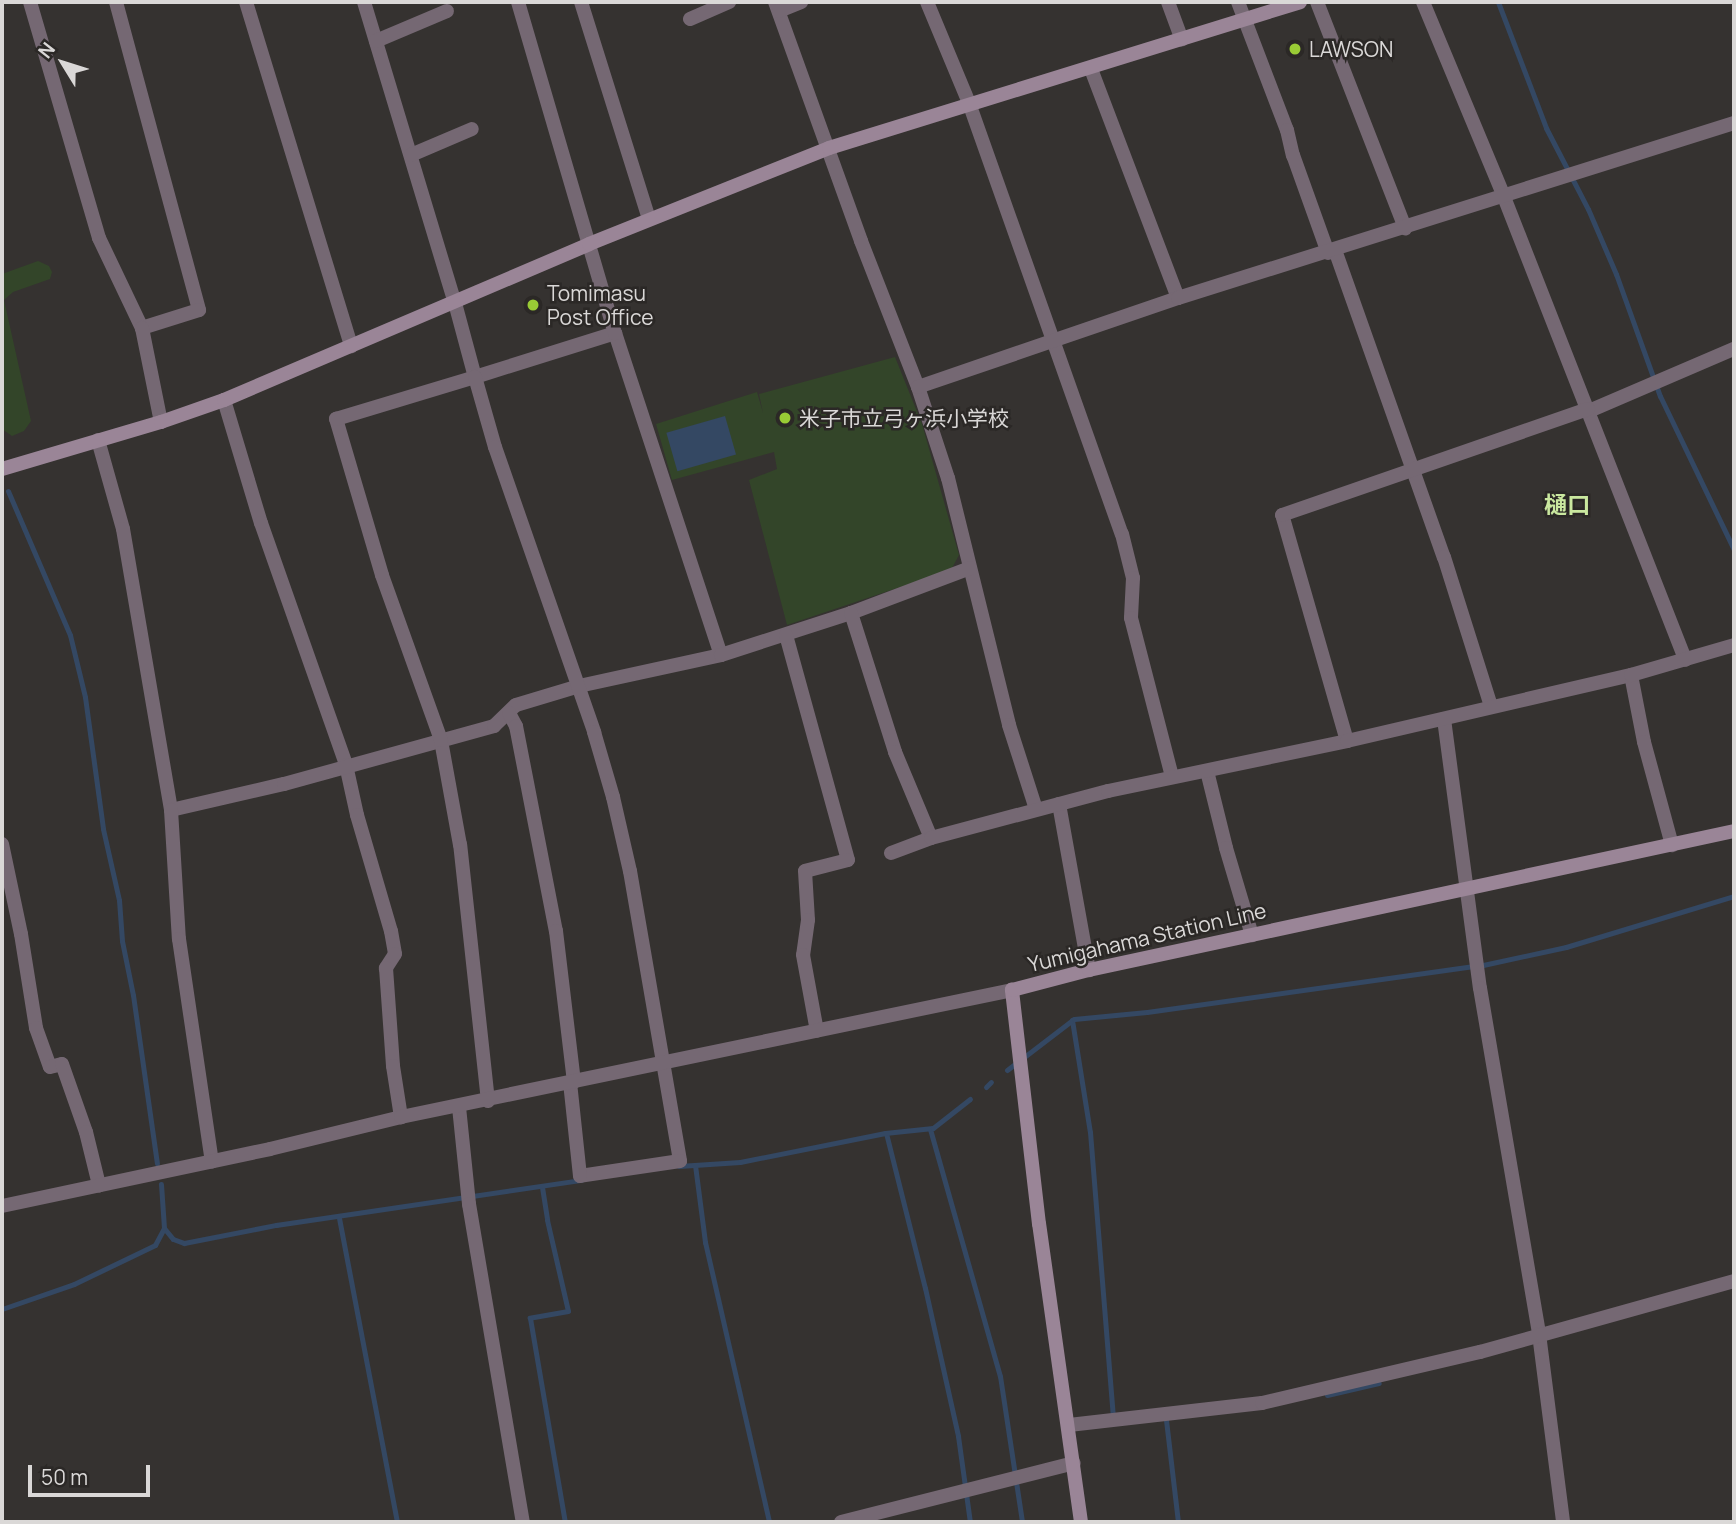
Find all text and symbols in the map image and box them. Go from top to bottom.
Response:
north arrow [28,28,98,98]
place label: LAWSON [1309,36,1393,62]
text: N [32,37,61,63]
marker: LAWSON [1287,41,1303,57]
place label: Tomimasu Post Office [547,280,653,330]
marker: Tomimasu Post Office [525,297,541,313]
place label: 米子市立弓ヶ浜小学校 [799,405,1009,431]
marker: 米子市立弓ヶ浜小学校 [777,410,793,426]
district label: 樋口 [1544,490,1590,518]
street label: Yumigahama Station Line [1025,897,1269,977]
scale bar [32,1450,154,1494]
text: 50 m [41,1463,88,1491]

